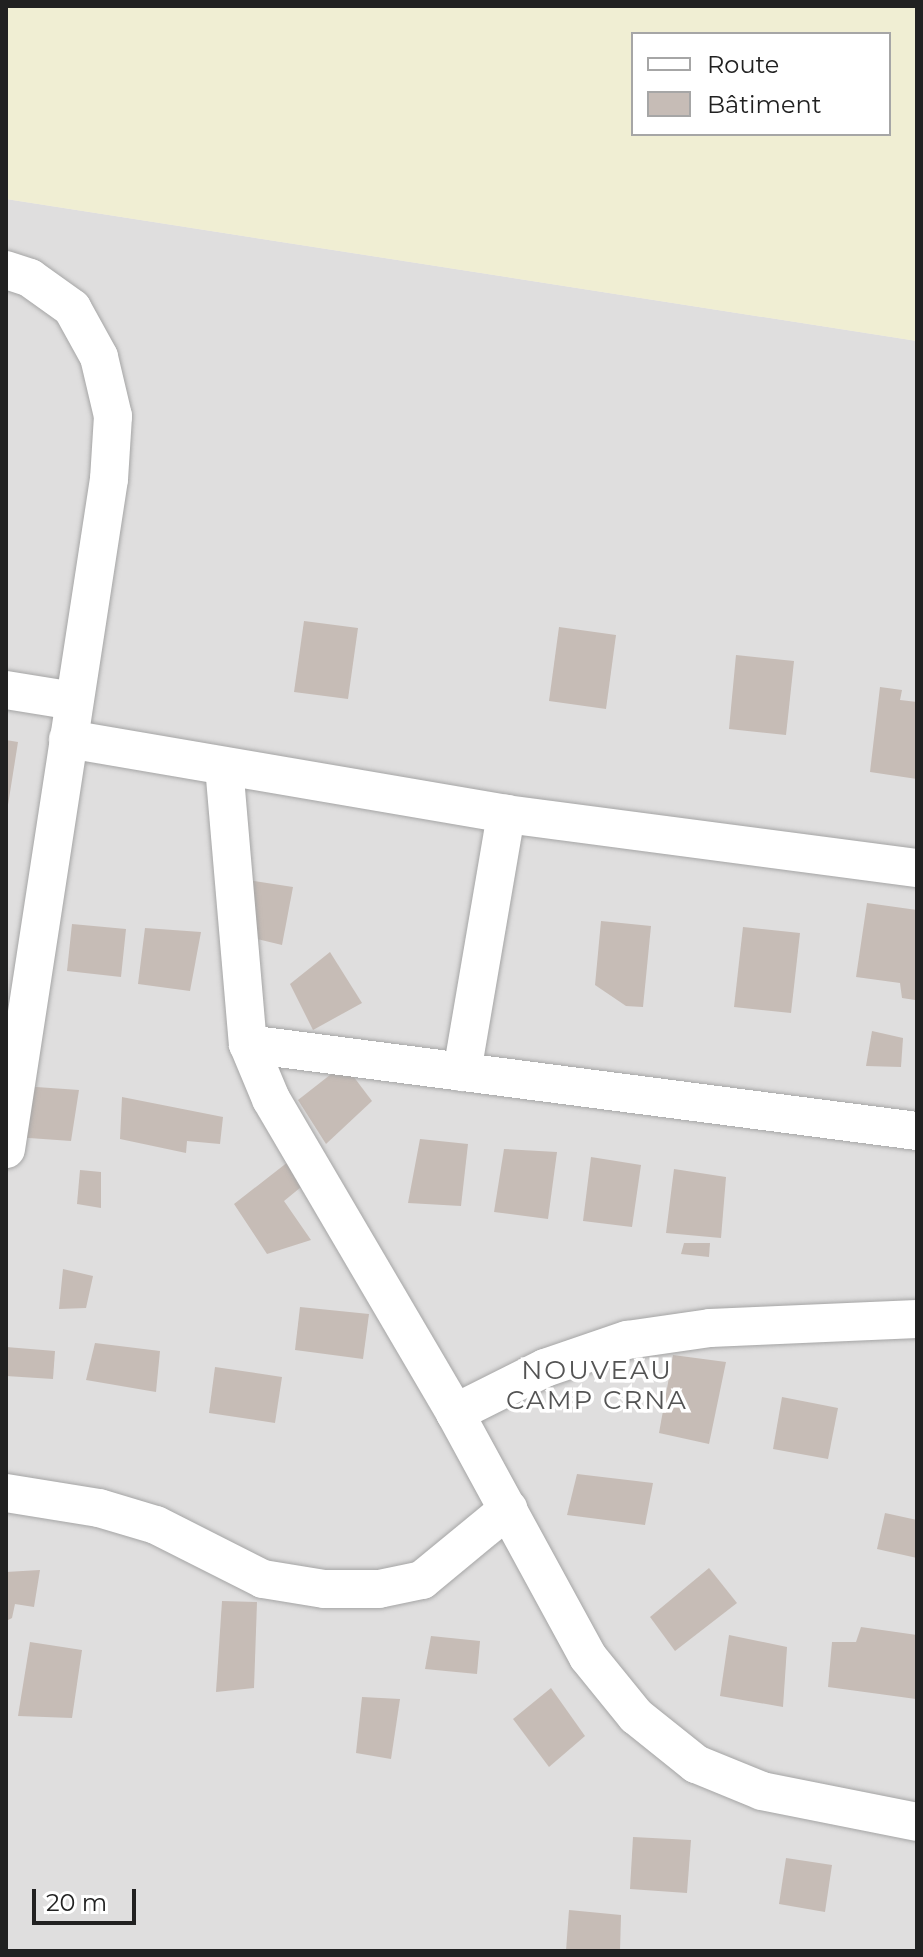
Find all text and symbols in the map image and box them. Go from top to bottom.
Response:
legend [631,32,891,136]
text: Route [707,50,779,79]
text: Bâtiment [707,90,821,119]
district label: NOUVEAU CAMP CRNA [506,1355,688,1416]
scale bar [36,1873,140,1923]
text: 20 m [46,1888,107,1917]

